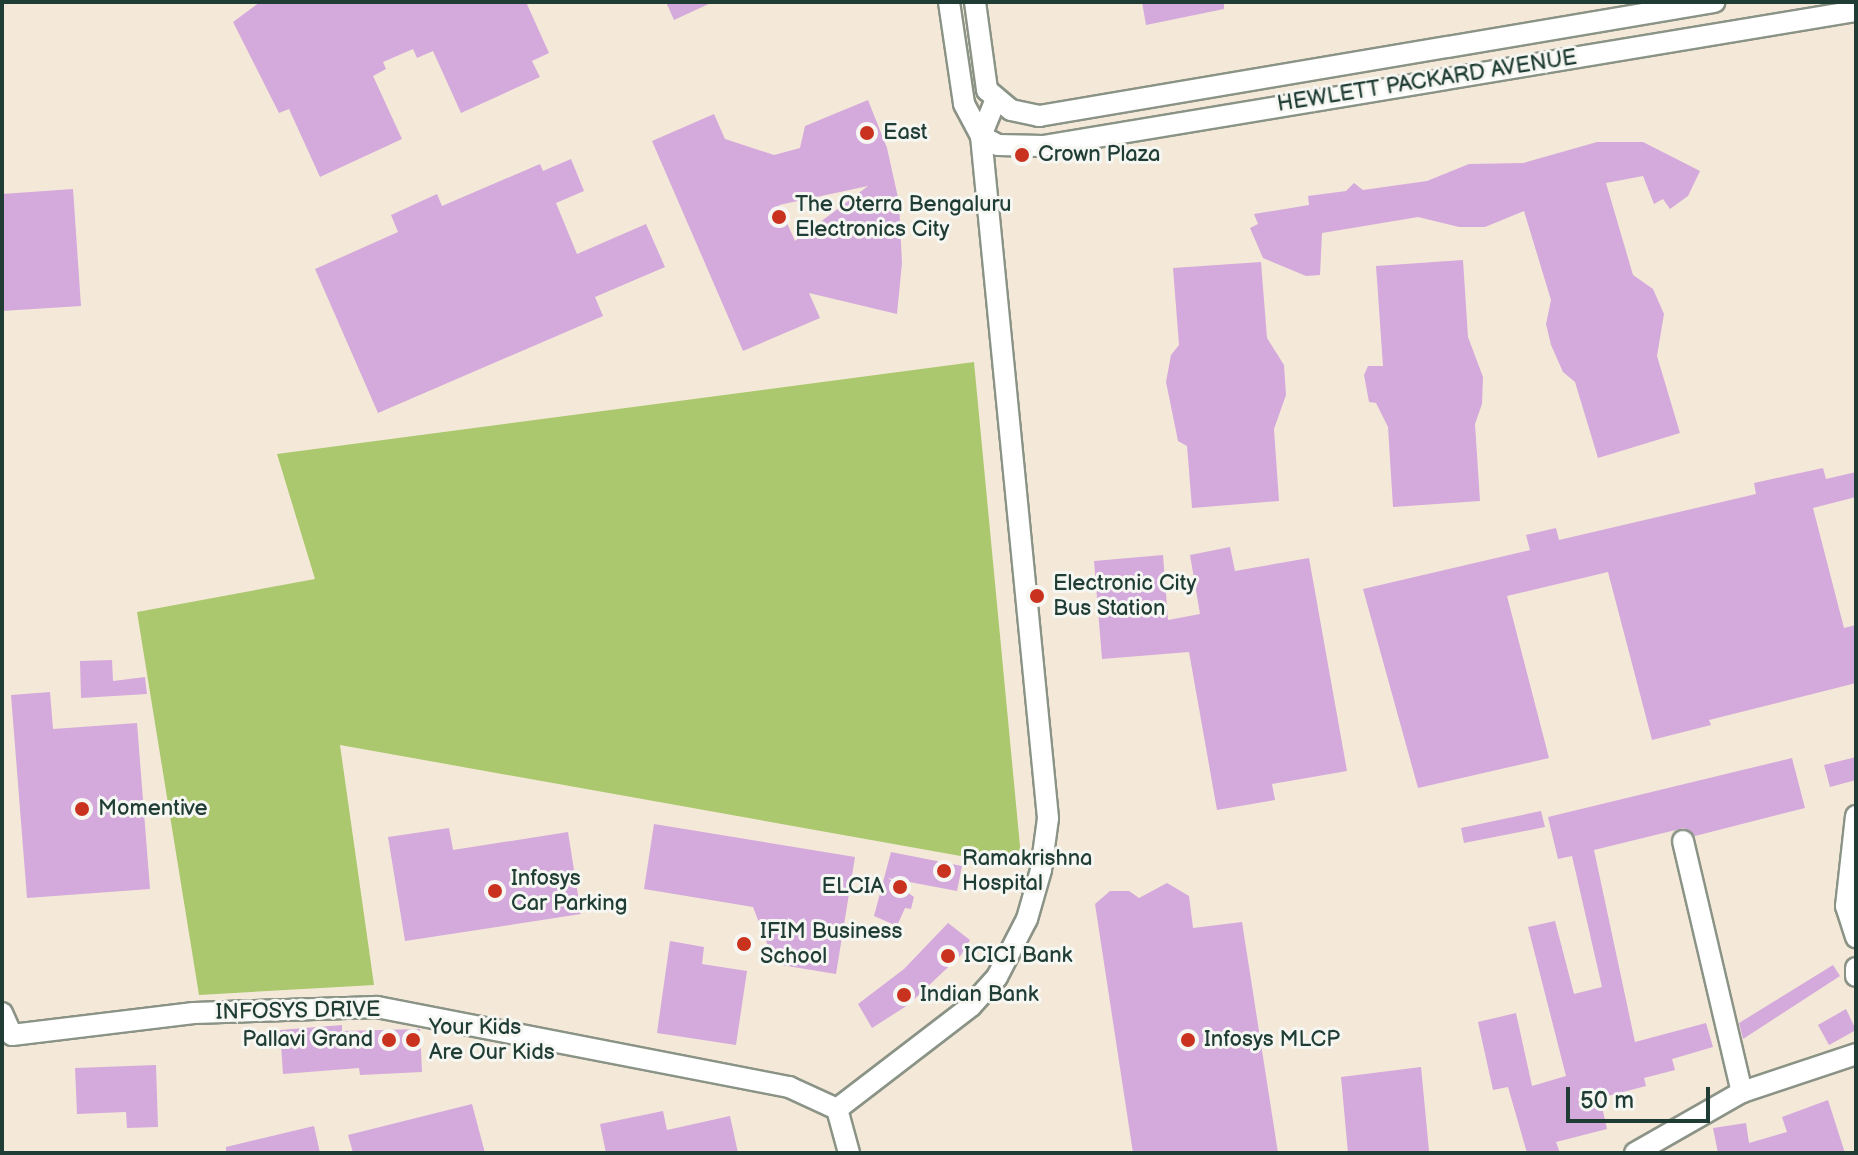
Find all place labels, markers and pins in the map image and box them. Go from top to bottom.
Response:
place label: East [883,120,928,146]
marker: East [858,124,876,142]
place label: Crown Plaza [1038,142,1160,168]
marker: Crown Plaza [1013,146,1031,164]
place label: The Oterra Bengaluru Electronics City [795,191,1012,242]
marker: The Oterra Bengaluru Electronics City [770,208,788,226]
place label: Electronic City Bus Station [1053,570,1196,622]
marker: Electronic City Bus Station [1028,587,1046,605]
place label: Momentive [98,796,208,822]
marker: Momentive [73,800,91,818]
place label: Ramakrishna Hospital [962,845,1093,896]
marker: Ramakrishna Hospital [933,860,955,882]
place label: Infosys Car Parking [511,865,627,916]
place label: ELCIA [822,874,884,900]
marker: ELCIA [891,878,909,896]
marker: Infosys Car Parking [486,882,504,900]
place label: IFIM Business School [760,918,902,970]
marker: IFIM Business School [735,935,753,953]
place label: ICICI Bank [964,943,1072,969]
marker: ICICI Bank [939,947,957,965]
place label: Indian Bank [920,982,1038,1008]
marker: Indian Bank [895,986,913,1004]
place label: Your Kids Are Our Kids [429,1014,555,1066]
place label: Pallavi Grand [242,1027,373,1053]
place label: Infosys MLCP [1204,1027,1340,1053]
marker: Pallavi Grand [380,1031,398,1049]
marker: Your Kids Are Our Kids [404,1031,422,1049]
marker: Infosys MLCP [1179,1031,1197,1049]

